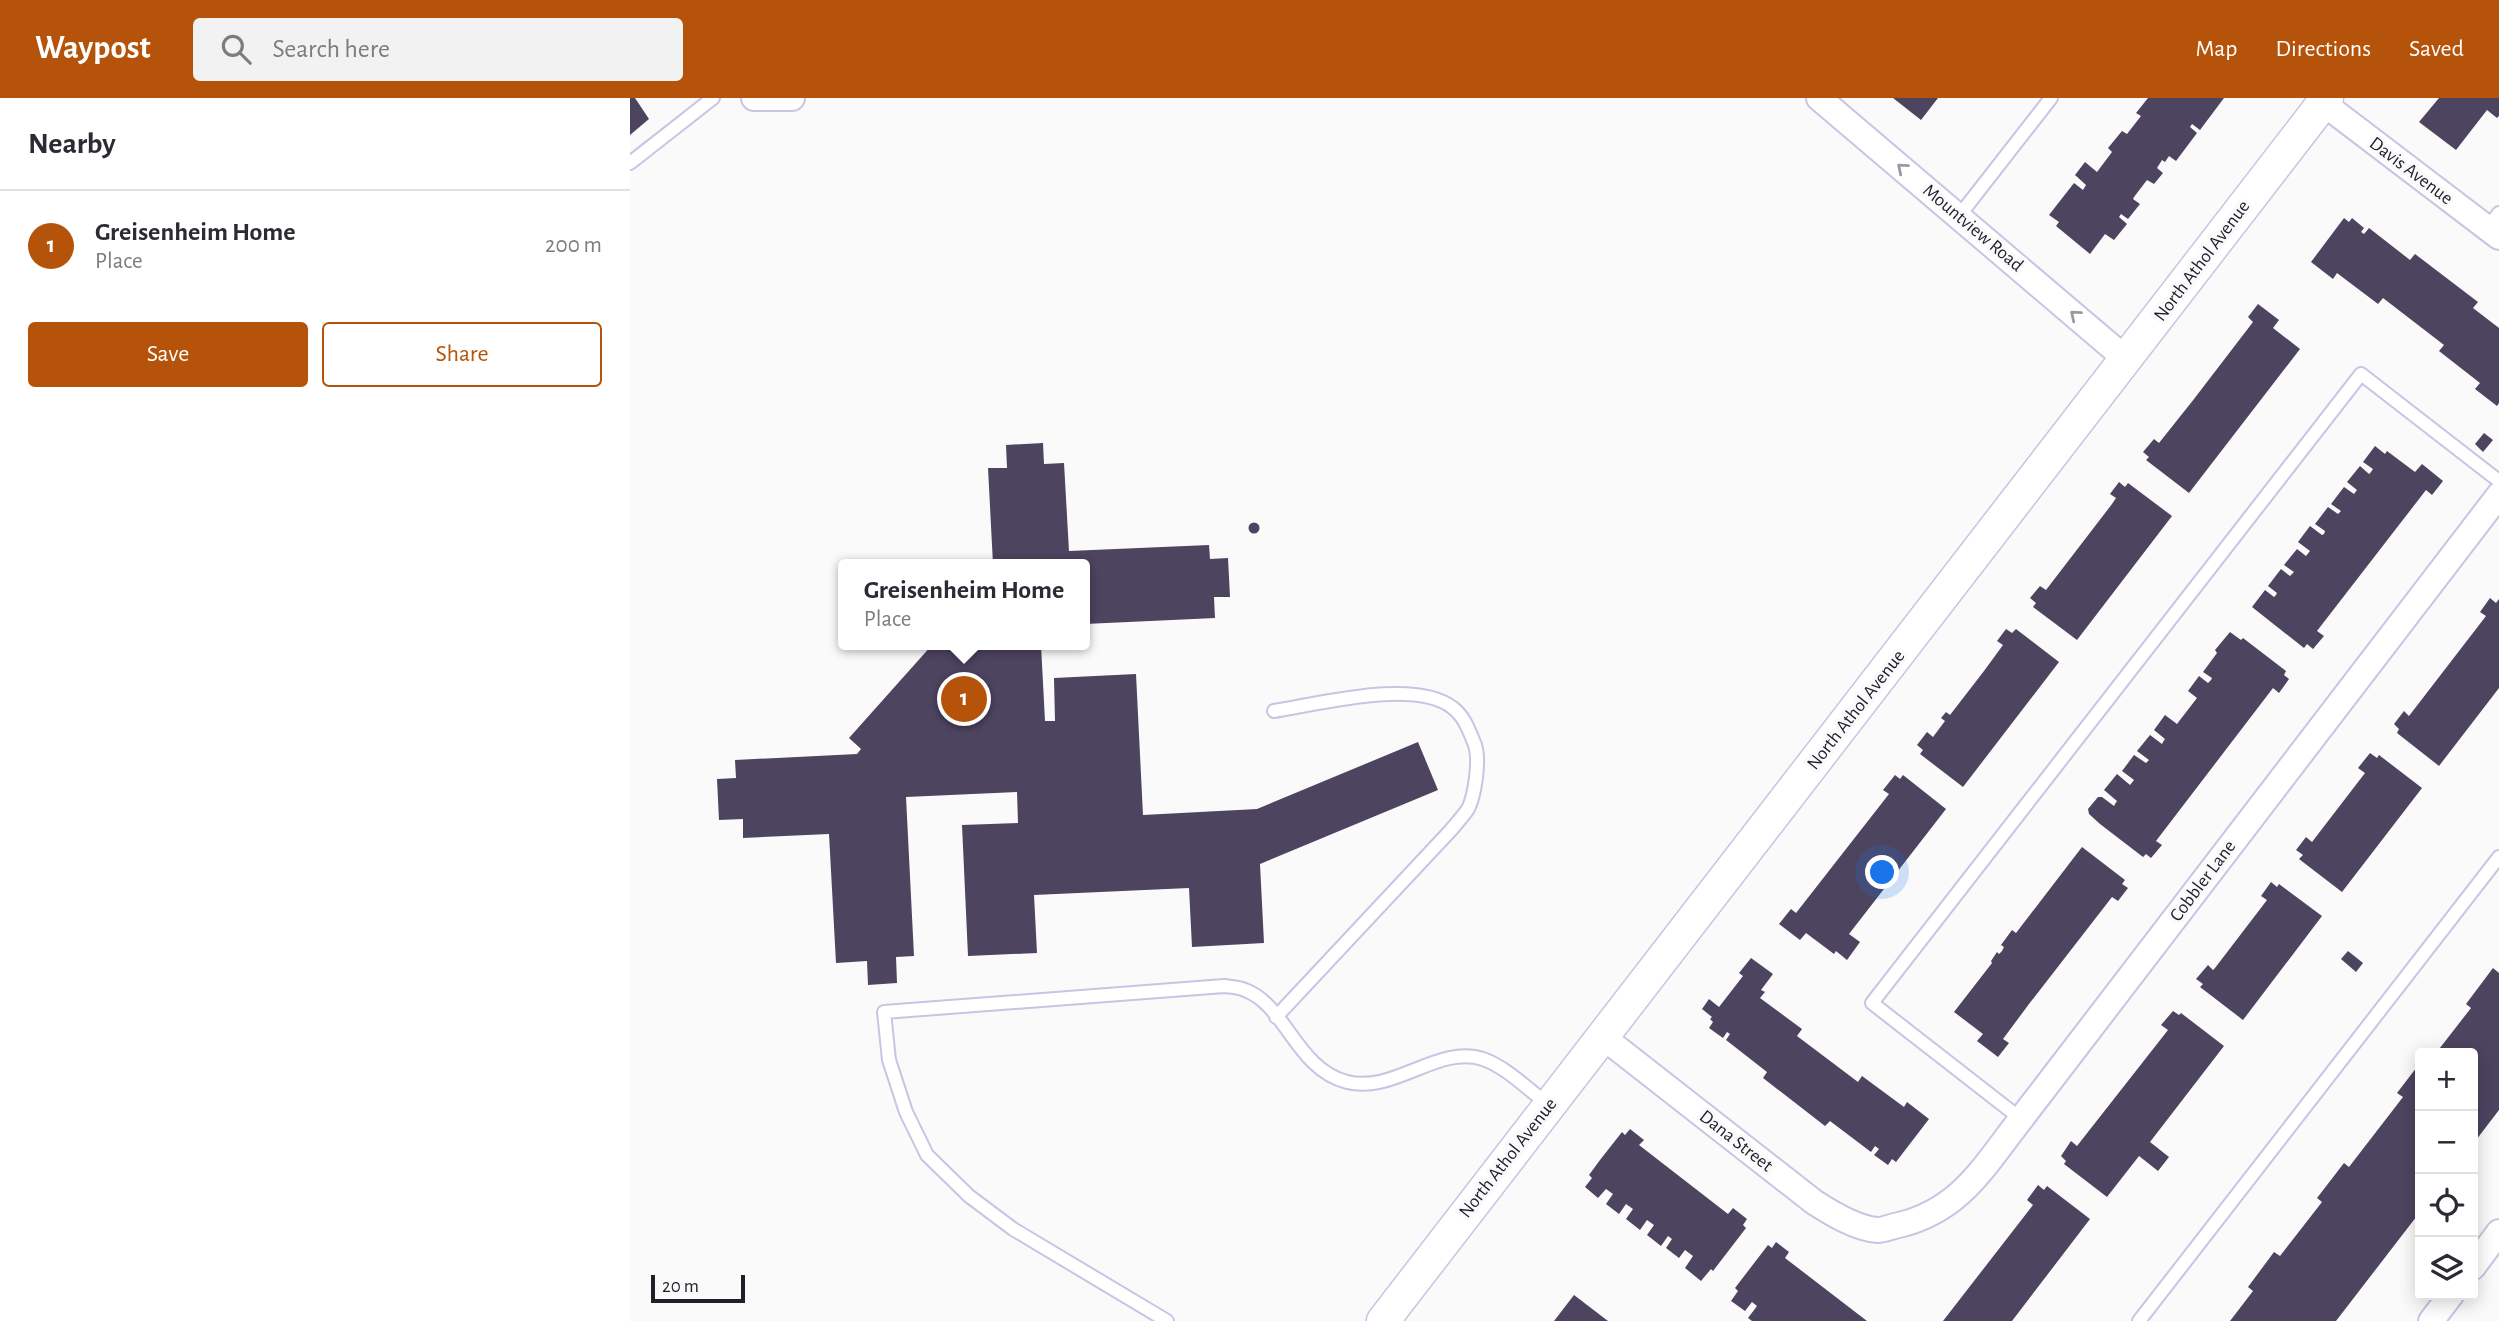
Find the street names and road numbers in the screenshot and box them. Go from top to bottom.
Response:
street label: Davis Avenue [2366,134,2456,208]
street label: Mountview Road [1919,181,2027,275]
street label: North Athol Avenue [2150,197,2254,325]
street label: North Athol Avenue [1804,647,1908,773]
street label: Cobbler Lane [2166,837,2240,925]
street label: North Athol Avenue [1456,1095,1560,1221]
street label: Dana Street [1696,1107,1776,1175]

